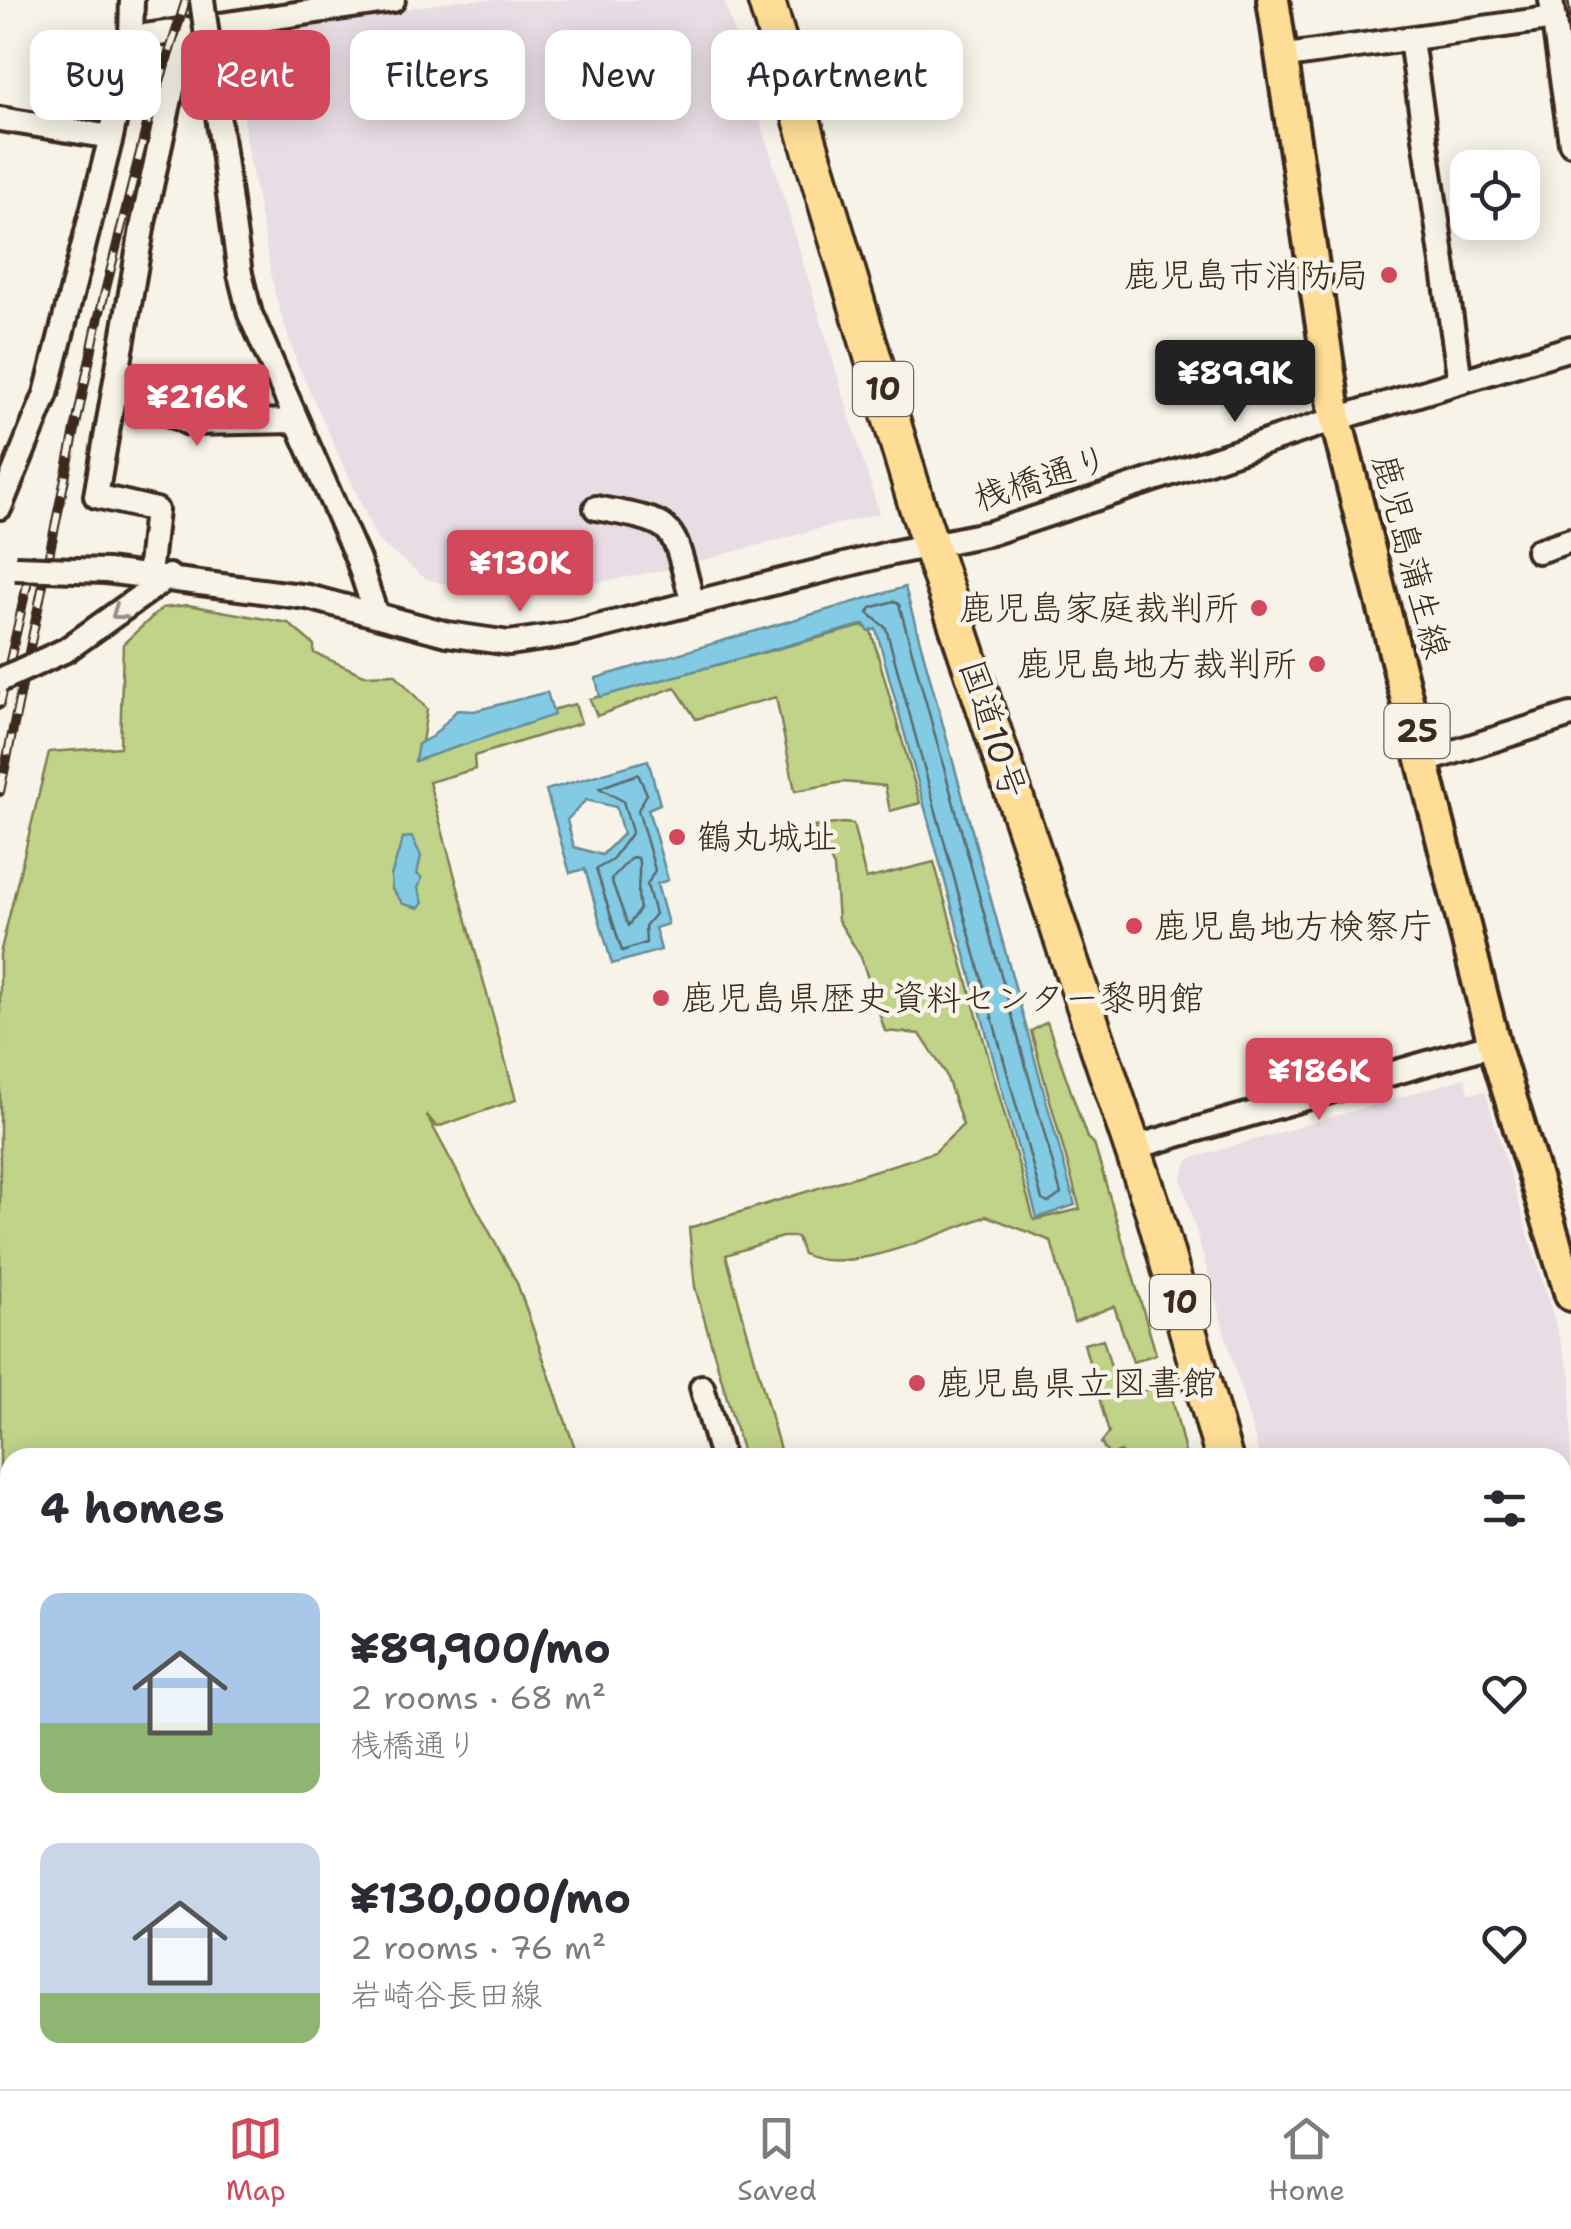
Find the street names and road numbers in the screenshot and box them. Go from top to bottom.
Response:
road number: 10 [853,362,913,416]
street label: 桟橋通り [967,434,1115,522]
street label: 鹿児島蒲生線 [1362,448,1461,663]
street label: 国道10号 [949,653,1038,804]
road number: 25 [1384,704,1450,758]
road number: 10 [1150,1275,1210,1329]

